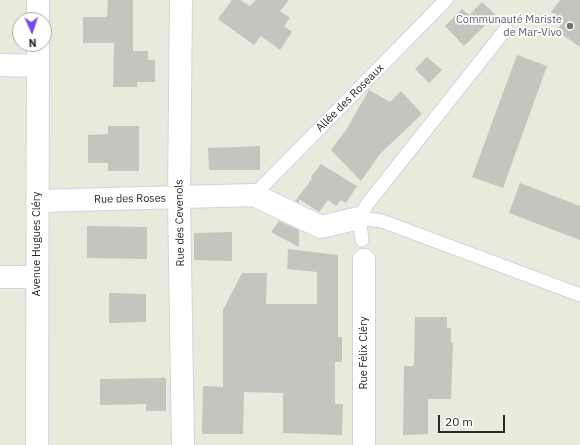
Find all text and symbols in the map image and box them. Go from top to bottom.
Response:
north arrow [12,12,52,52]
place label: Communauté Mariste de Mar-Vivo [456,13,562,39]
marker: Communauté Mariste de Mar-Vivo [565,21,575,31]
text: N [28,36,37,50]
street label: Allée des Roseaux [313,61,387,135]
street label: Rue des Cevenols [173,179,187,267]
street label: Avenue Hugues Cléry [30,192,44,296]
street label: Rue des Roses [94,192,166,206]
street label: Rue Félix Cléry [357,316,371,390]
scale bar [440,407,507,433]
text: 20 m [445,414,473,429]

